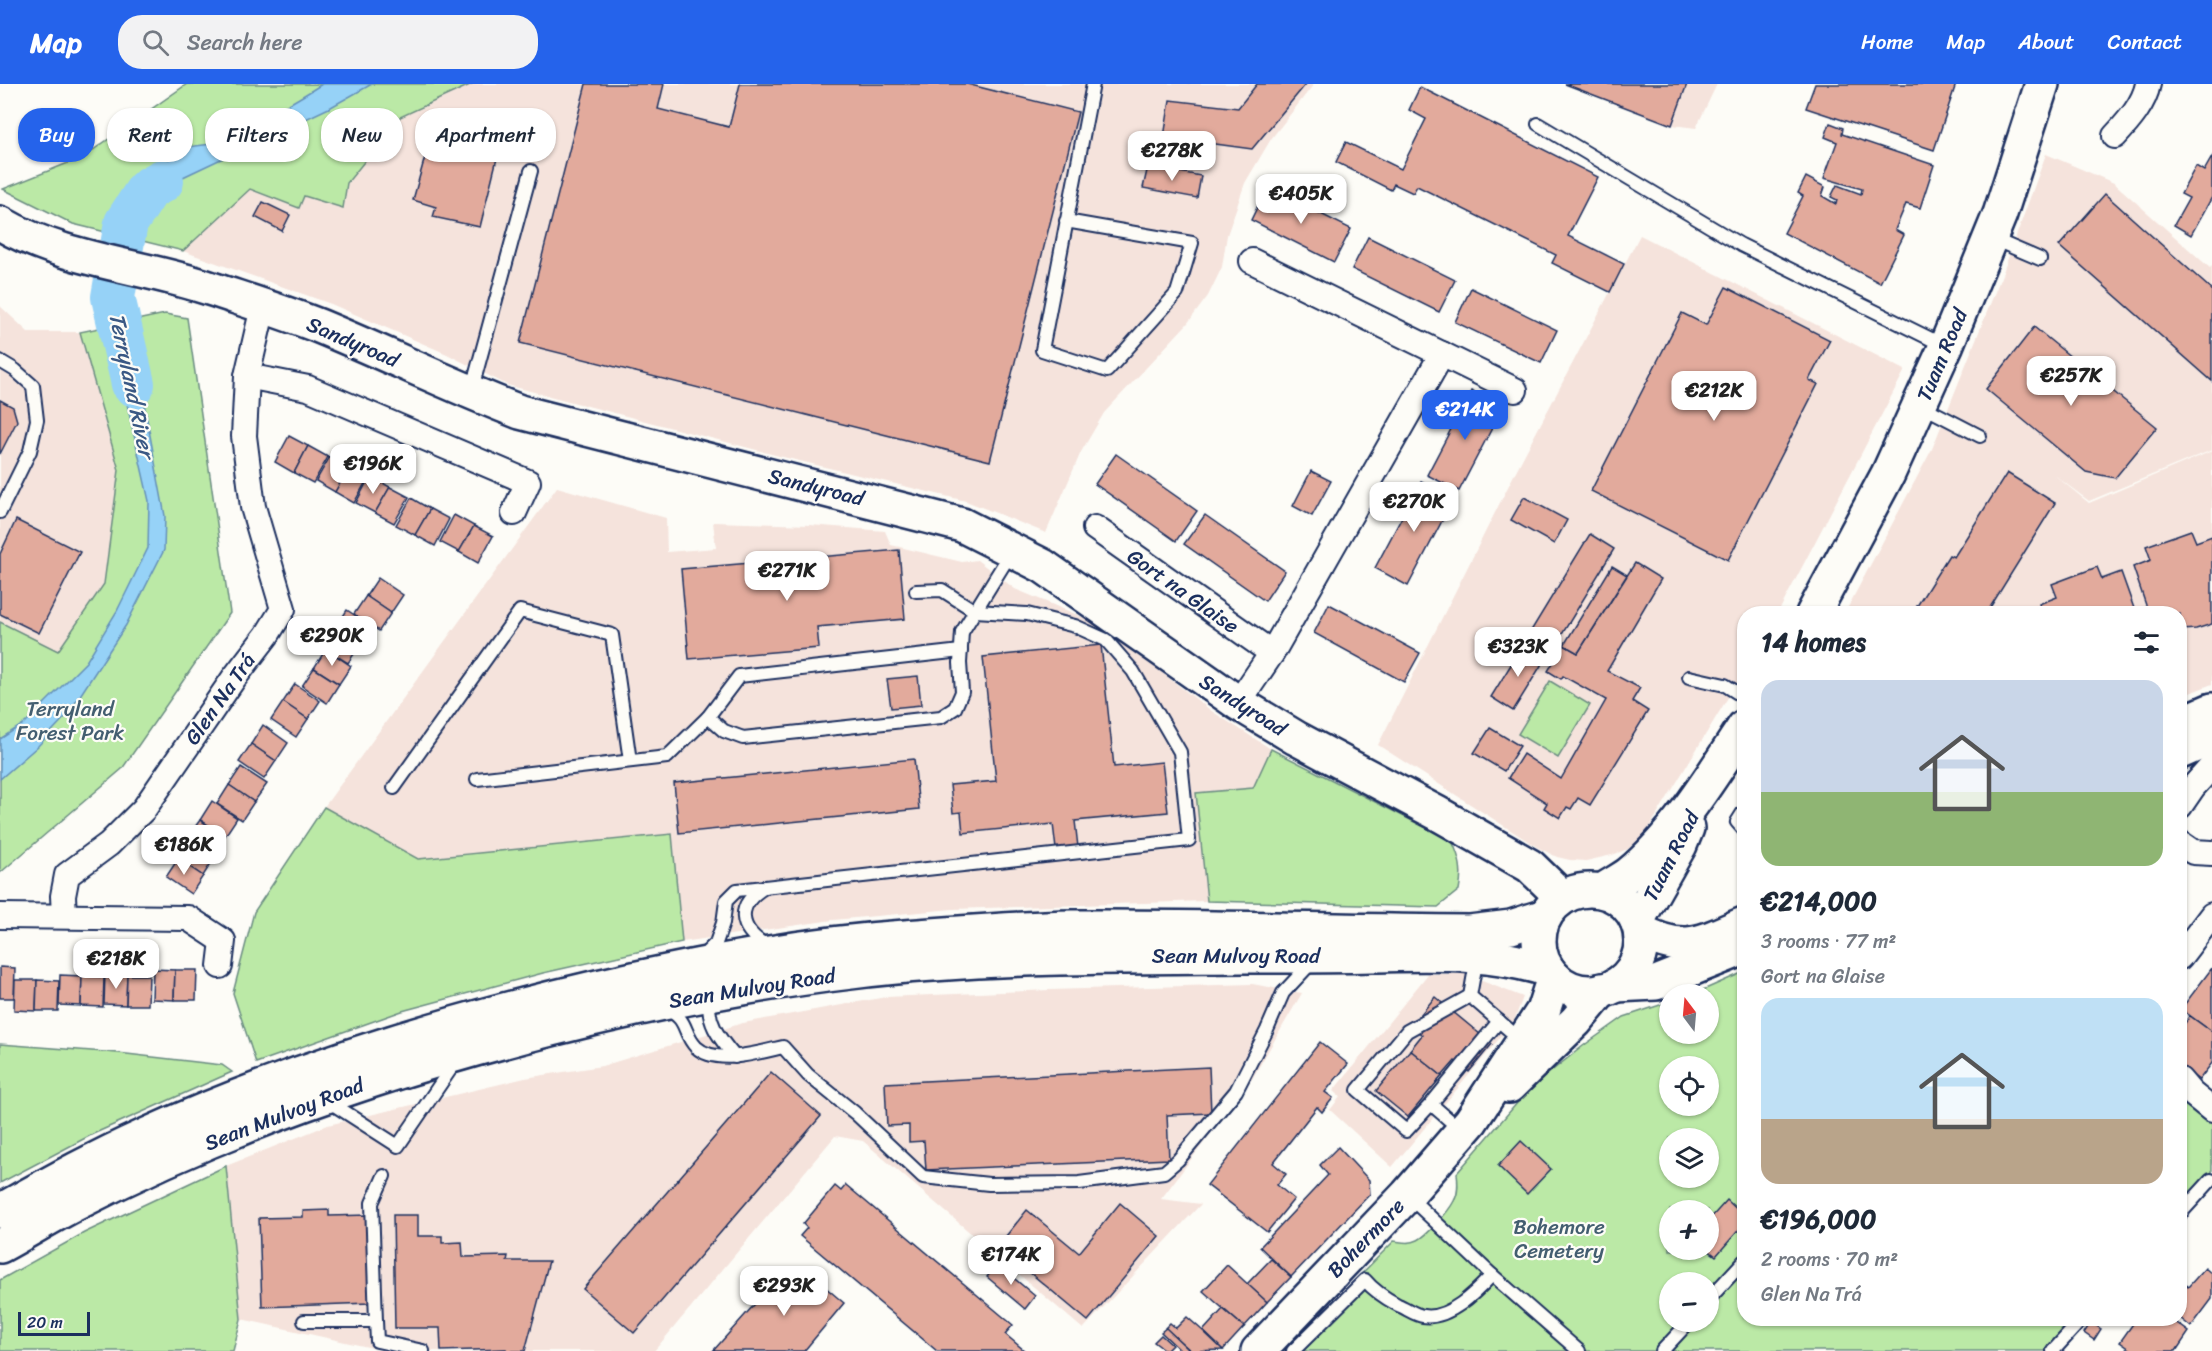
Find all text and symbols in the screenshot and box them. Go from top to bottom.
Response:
search box [118,15,538,69]
text: Map [30,18,82,67]
text: Search here [187,23,303,62]
text: Home [1861,23,1913,61]
text: Map [1946,23,1985,61]
text: About [2018,23,2075,61]
text: Contact [2108,23,2182,61]
icon: search [139,26,172,59]
chip: Buy [18,108,95,162]
chip: Rent [107,108,193,162]
chip: Filters [205,108,309,162]
chip: New [321,108,403,162]
chip: Apartment [415,108,556,162]
pin: €278K [1130,131,1214,182]
text: €278K [1142,133,1202,168]
pin: €405K [1259,174,1343,225]
text: €405K [1270,176,1332,211]
street label: Tuam Road [1905,301,1979,407]
street label: Sandyroad [301,305,407,379]
water label: Terryland River [98,309,167,465]
pin: €257K [2029,356,2113,407]
text: €257K [2041,358,2101,393]
pin: €212K [1672,371,1756,422]
text: €212K [1685,373,1743,408]
pin: €214K [1423,390,1507,441]
text: €214K [1436,392,1494,427]
pin: €196K [331,444,415,495]
text: €196K [344,446,402,481]
street label: Sandyroad [764,457,870,518]
pin: €270K [1372,482,1456,533]
text: €270K [1383,484,1445,519]
street label: Gort na Glaise [1119,538,1247,644]
pin: €271K [745,551,829,602]
text: €271K [759,553,815,588]
pin: €290K [290,616,374,667]
text: €290K [301,618,363,653]
text: 14 homes [1761,619,1866,665]
icon: filters [2130,626,2163,659]
pin: €323K [1476,627,1560,678]
text: €323K [1489,629,1547,664]
street label: Glen Na Trá [174,644,266,753]
street label: Sandyroad [1191,663,1296,748]
park label: Terryland Forest Park [16,690,124,752]
icon: home [1908,719,2016,827]
street label: Tuam Road [1632,802,1711,908]
pin: €186K [142,825,226,876]
text: €186K [155,827,213,862]
text: €214,000 [1761,878,1877,924]
text: 3 rooms · 77 m² [1761,924,1896,959]
street label: Sean Mulvoy Road [1152,937,1322,975]
pin: €218K [74,939,158,990]
text: €218K [87,941,145,976]
street label: Sean Mulvoy Road [666,956,840,1020]
text: Gort na Glaise [1761,959,1885,994]
north arrow [1659,984,1719,1044]
map controls [1659,984,1719,1332]
icon: home [1908,1037,2016,1145]
button: locate [1659,1056,1719,1116]
street label: Sean Mulvoy Road [199,1065,371,1162]
button: layers [1659,1128,1719,1188]
street label: Bohermore [1318,1189,1415,1287]
text: €196,000 [1761,1196,1876,1242]
button: + [1659,1200,1719,1260]
park label: Bohemore Cemetery [1513,1208,1605,1270]
pin: €174K [969,1235,1053,1286]
text: €174K [982,1237,1040,1272]
text: 2 rooms · 70 m² [1761,1242,1898,1277]
pin: €293K [742,1266,826,1317]
text: €293K [754,1268,814,1303]
button: − [1659,1272,1719,1332]
text: Glen Na Trá [1761,1277,1862,1312]
text: 20 m [27,1308,63,1337]
scale bar [18,1309,90,1336]

